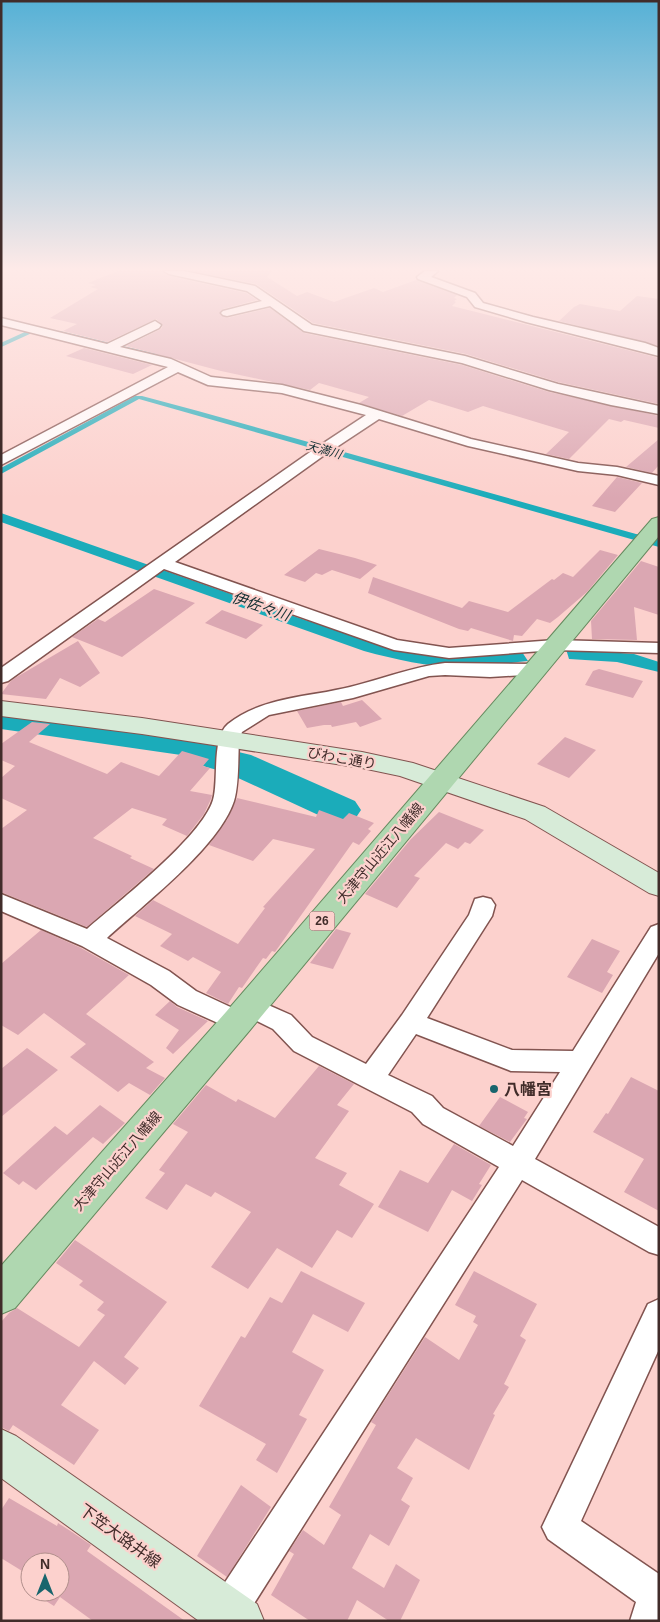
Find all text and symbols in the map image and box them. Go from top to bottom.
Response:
water label: 天満川 [305,438,345,462]
water label: 伊佐々川 [230,588,294,624]
street label: びわこ通り [306,744,378,772]
street label: 大津守山近江八幡線 [333,800,427,906]
road number: 26 [310,911,334,930]
place label: 八幡宮 [504,1081,552,1098]
marker: 八幡宮 [488,1083,500,1095]
street label: 大津守山近江八幡線 [70,1108,164,1214]
street label: 下笠大路井線 [76,1501,164,1571]
north arrow [20,1552,70,1602]
text: N [40,1556,50,1572]

